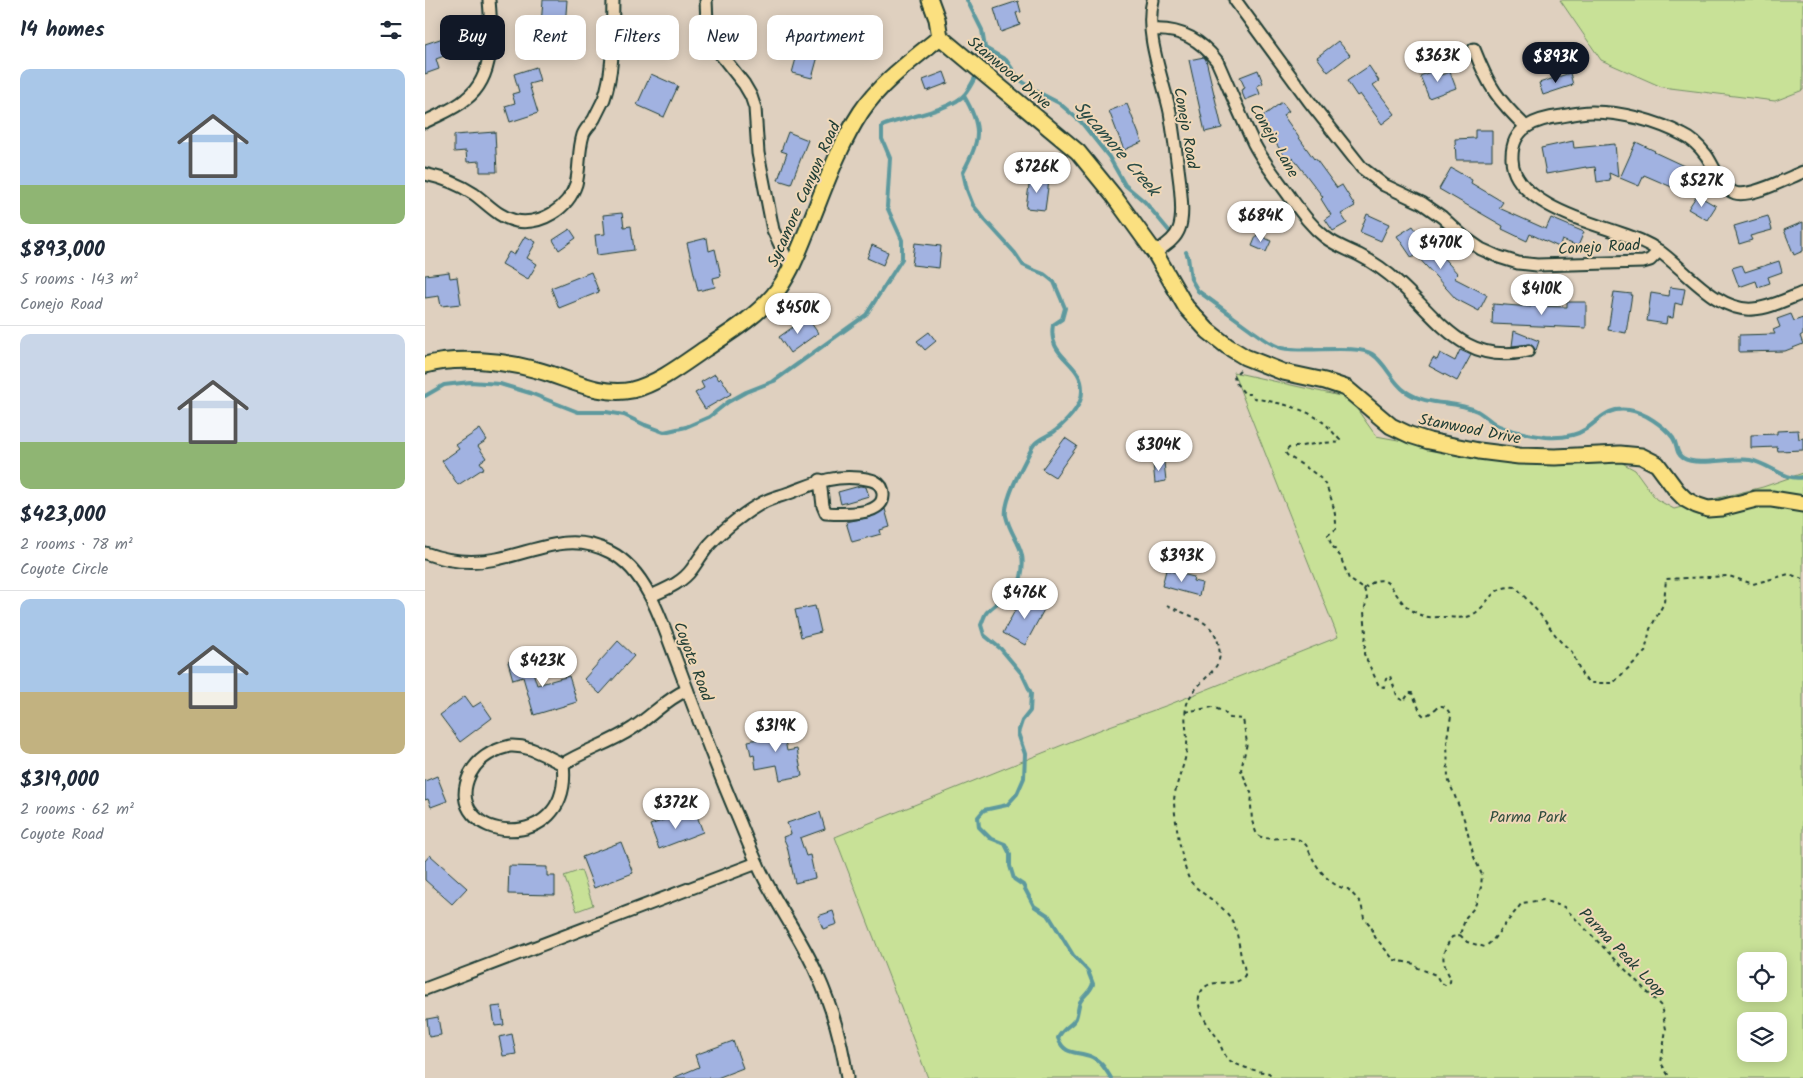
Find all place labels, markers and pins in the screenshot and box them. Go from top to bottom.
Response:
pin: $363K [1403,41,1473,83]
pin: $893K [1521,42,1591,84]
pin: $726K [1002,152,1072,194]
pin: $527K [1667,166,1737,208]
pin: $684K [1226,200,1296,243]
pin: $470K [1406,228,1476,270]
pin: $410K [1507,274,1577,316]
pin: $450K [763,292,833,335]
pin: $304K [1124,430,1194,472]
pin: $393K [1147,540,1217,583]
pin: $476K [990,578,1060,620]
pin: $423K [508,646,578,688]
pin: $319K [741,710,811,753]
pin: $372K [641,788,711,830]

